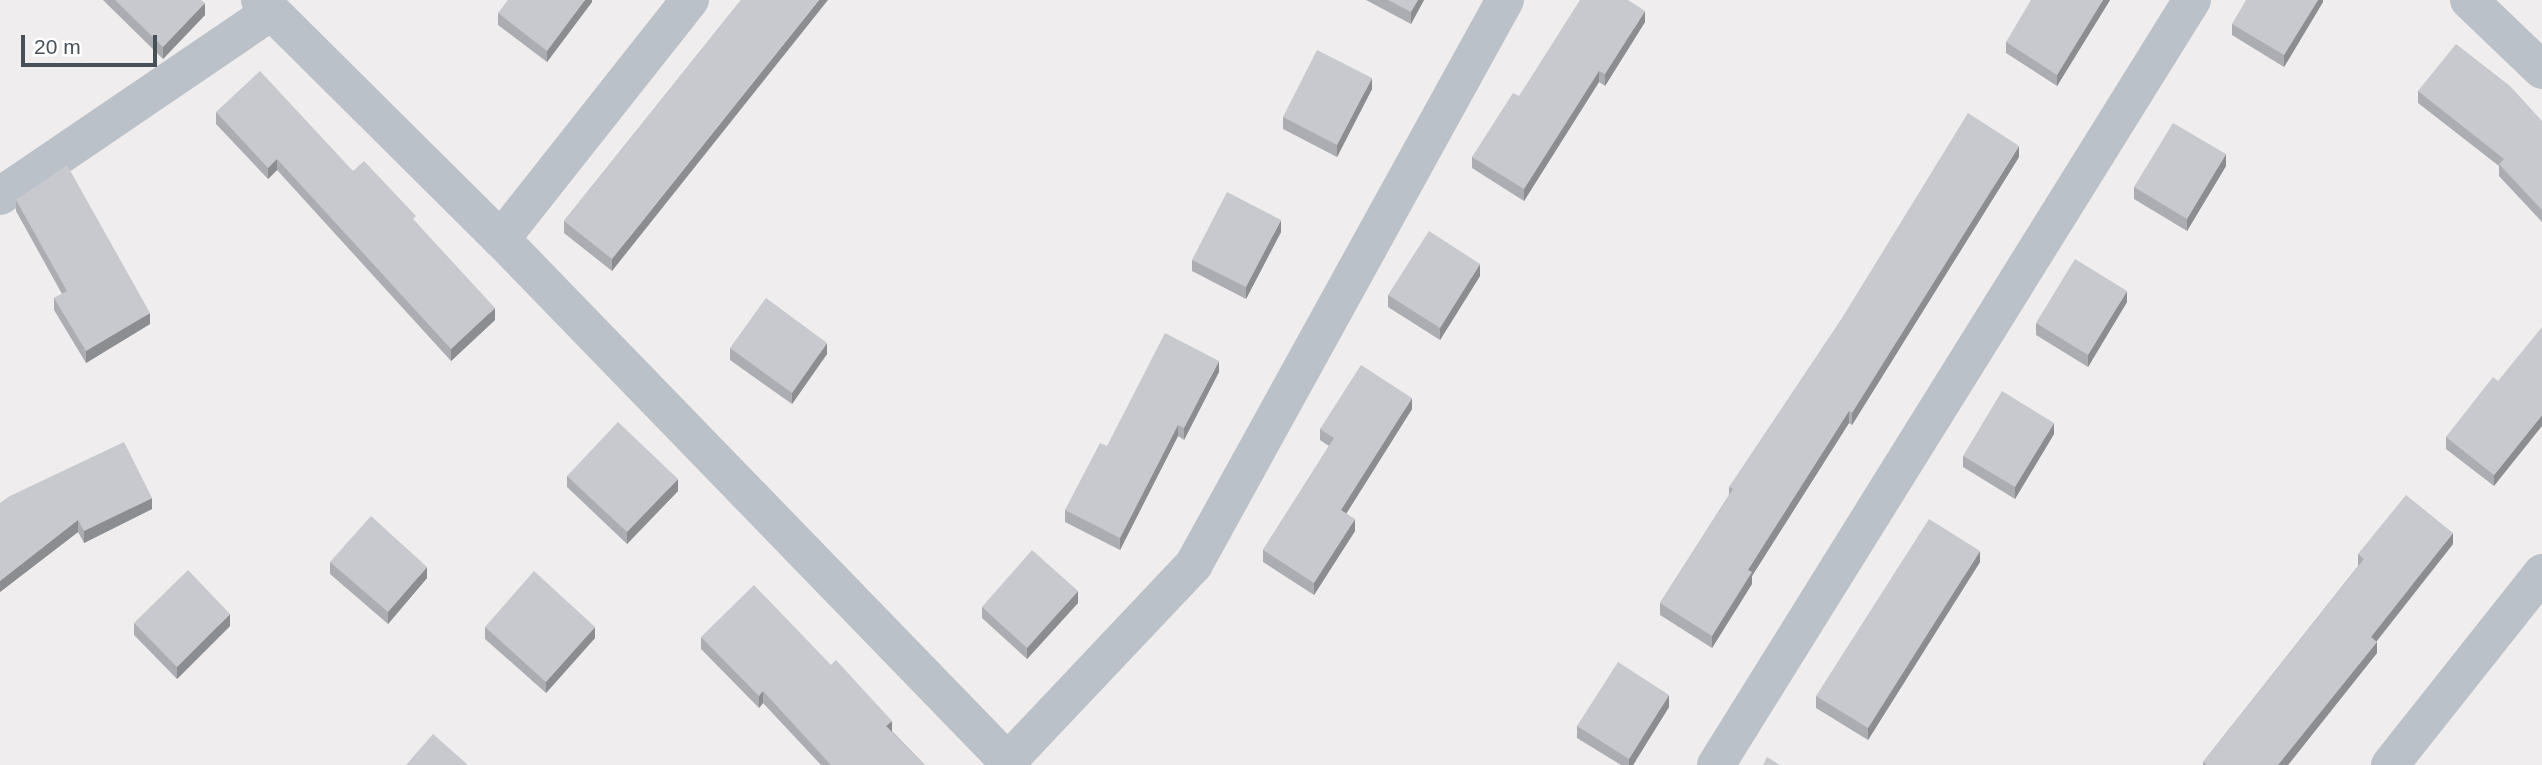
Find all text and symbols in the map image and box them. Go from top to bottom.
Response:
scale bar [24,21,161,65]
text: 20 m [34,35,81,58]

